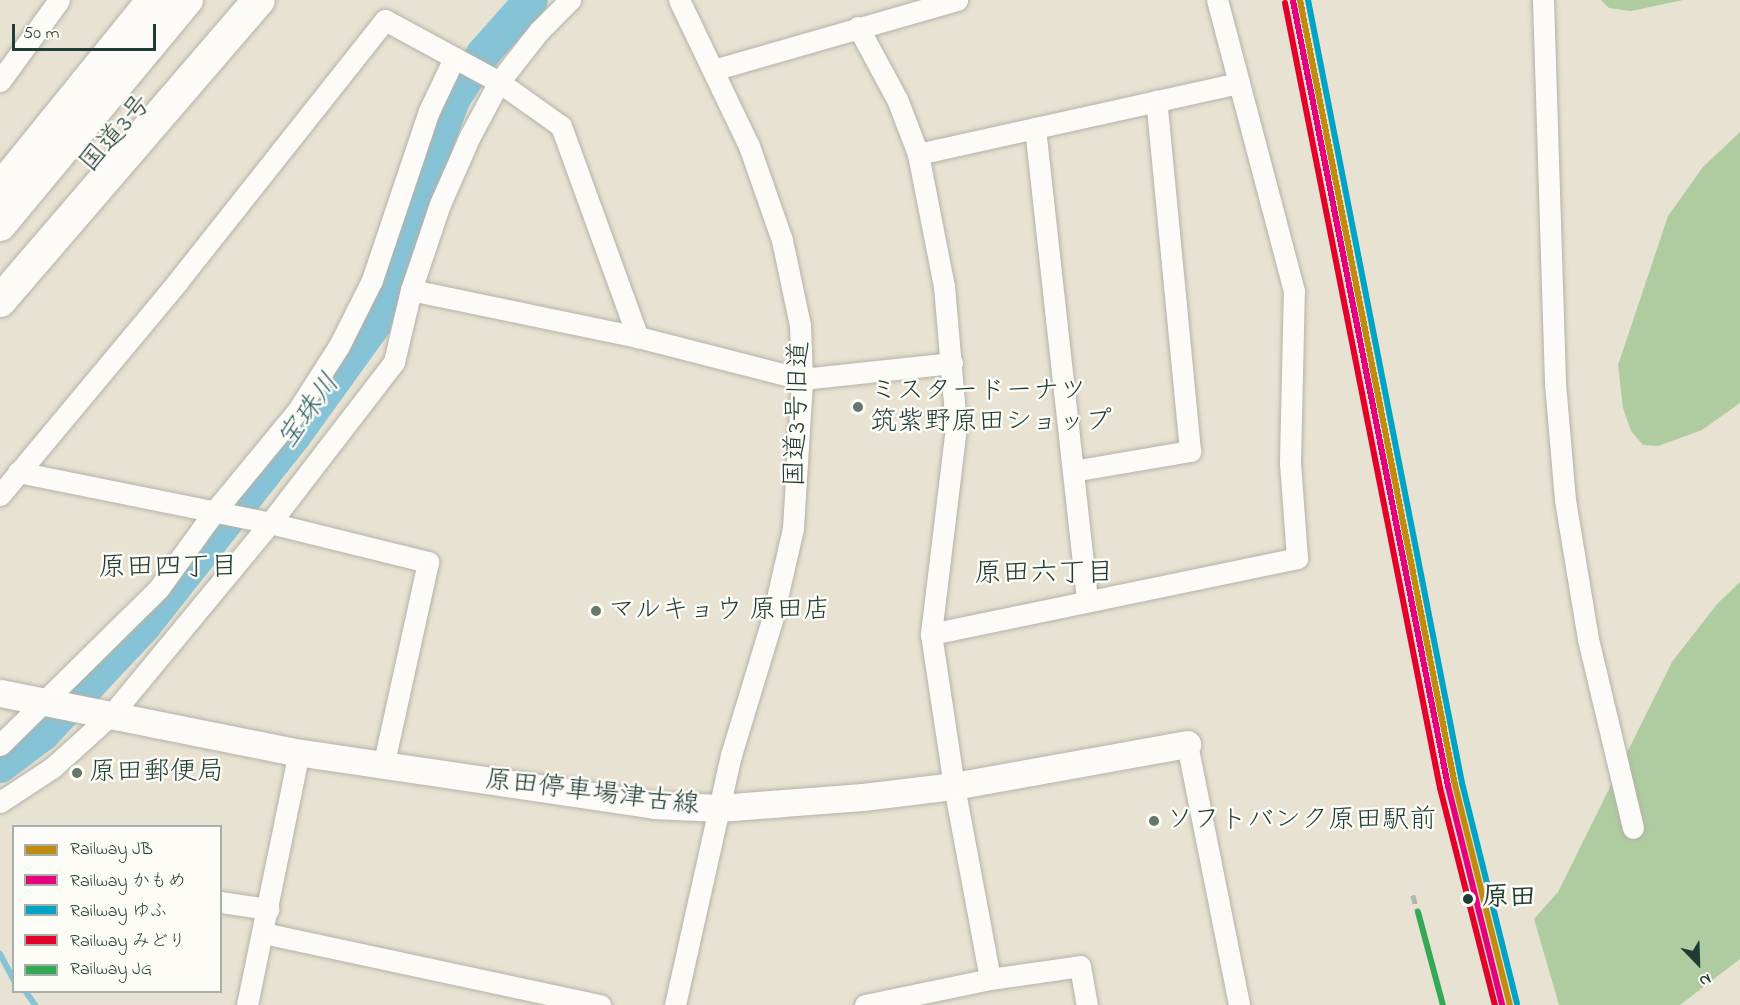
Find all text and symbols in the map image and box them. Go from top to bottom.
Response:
scale bar [15,12,159,50]
text: 50 m [23,21,60,47]
street label: 国道3号 [74,89,158,179]
street label: 国道3号旧道 [779,340,817,488]
water label: 宝珠川 [272,368,348,456]
place label: ミスタードーナツ 筑紫野原田ショップ [870,375,1113,438]
marker: ミスタードーナツ 筑紫野原田ショップ [851,400,865,414]
district label: 原田四丁目 [98,552,238,586]
district label: 原田六丁目 [974,558,1114,592]
place label: マルキョウ 原田店 [608,595,831,627]
marker: マルキョウ 原田店 [589,604,603,618]
place label: 原田郵便局 [89,757,224,789]
street label: 原田停車場津古線 [483,764,701,822]
marker: 原田郵便局 [70,766,84,780]
place label: ソフトバンク原田駅前 [1166,805,1436,837]
marker: ソフトバンク原田駅前 [1147,814,1161,828]
legend [12,825,222,993]
text: Railway JB [70,837,153,863]
text: Railway かもめ [70,869,186,895]
place label: 原田 [1482,883,1536,915]
marker: 原田 [1459,890,1477,908]
text: Railway ゆふ [70,899,167,925]
text: Railway みどり [70,929,186,955]
north arrow [1668,933,1728,993]
text: Railway JG [70,957,152,983]
text: N [1695,966,1715,993]

